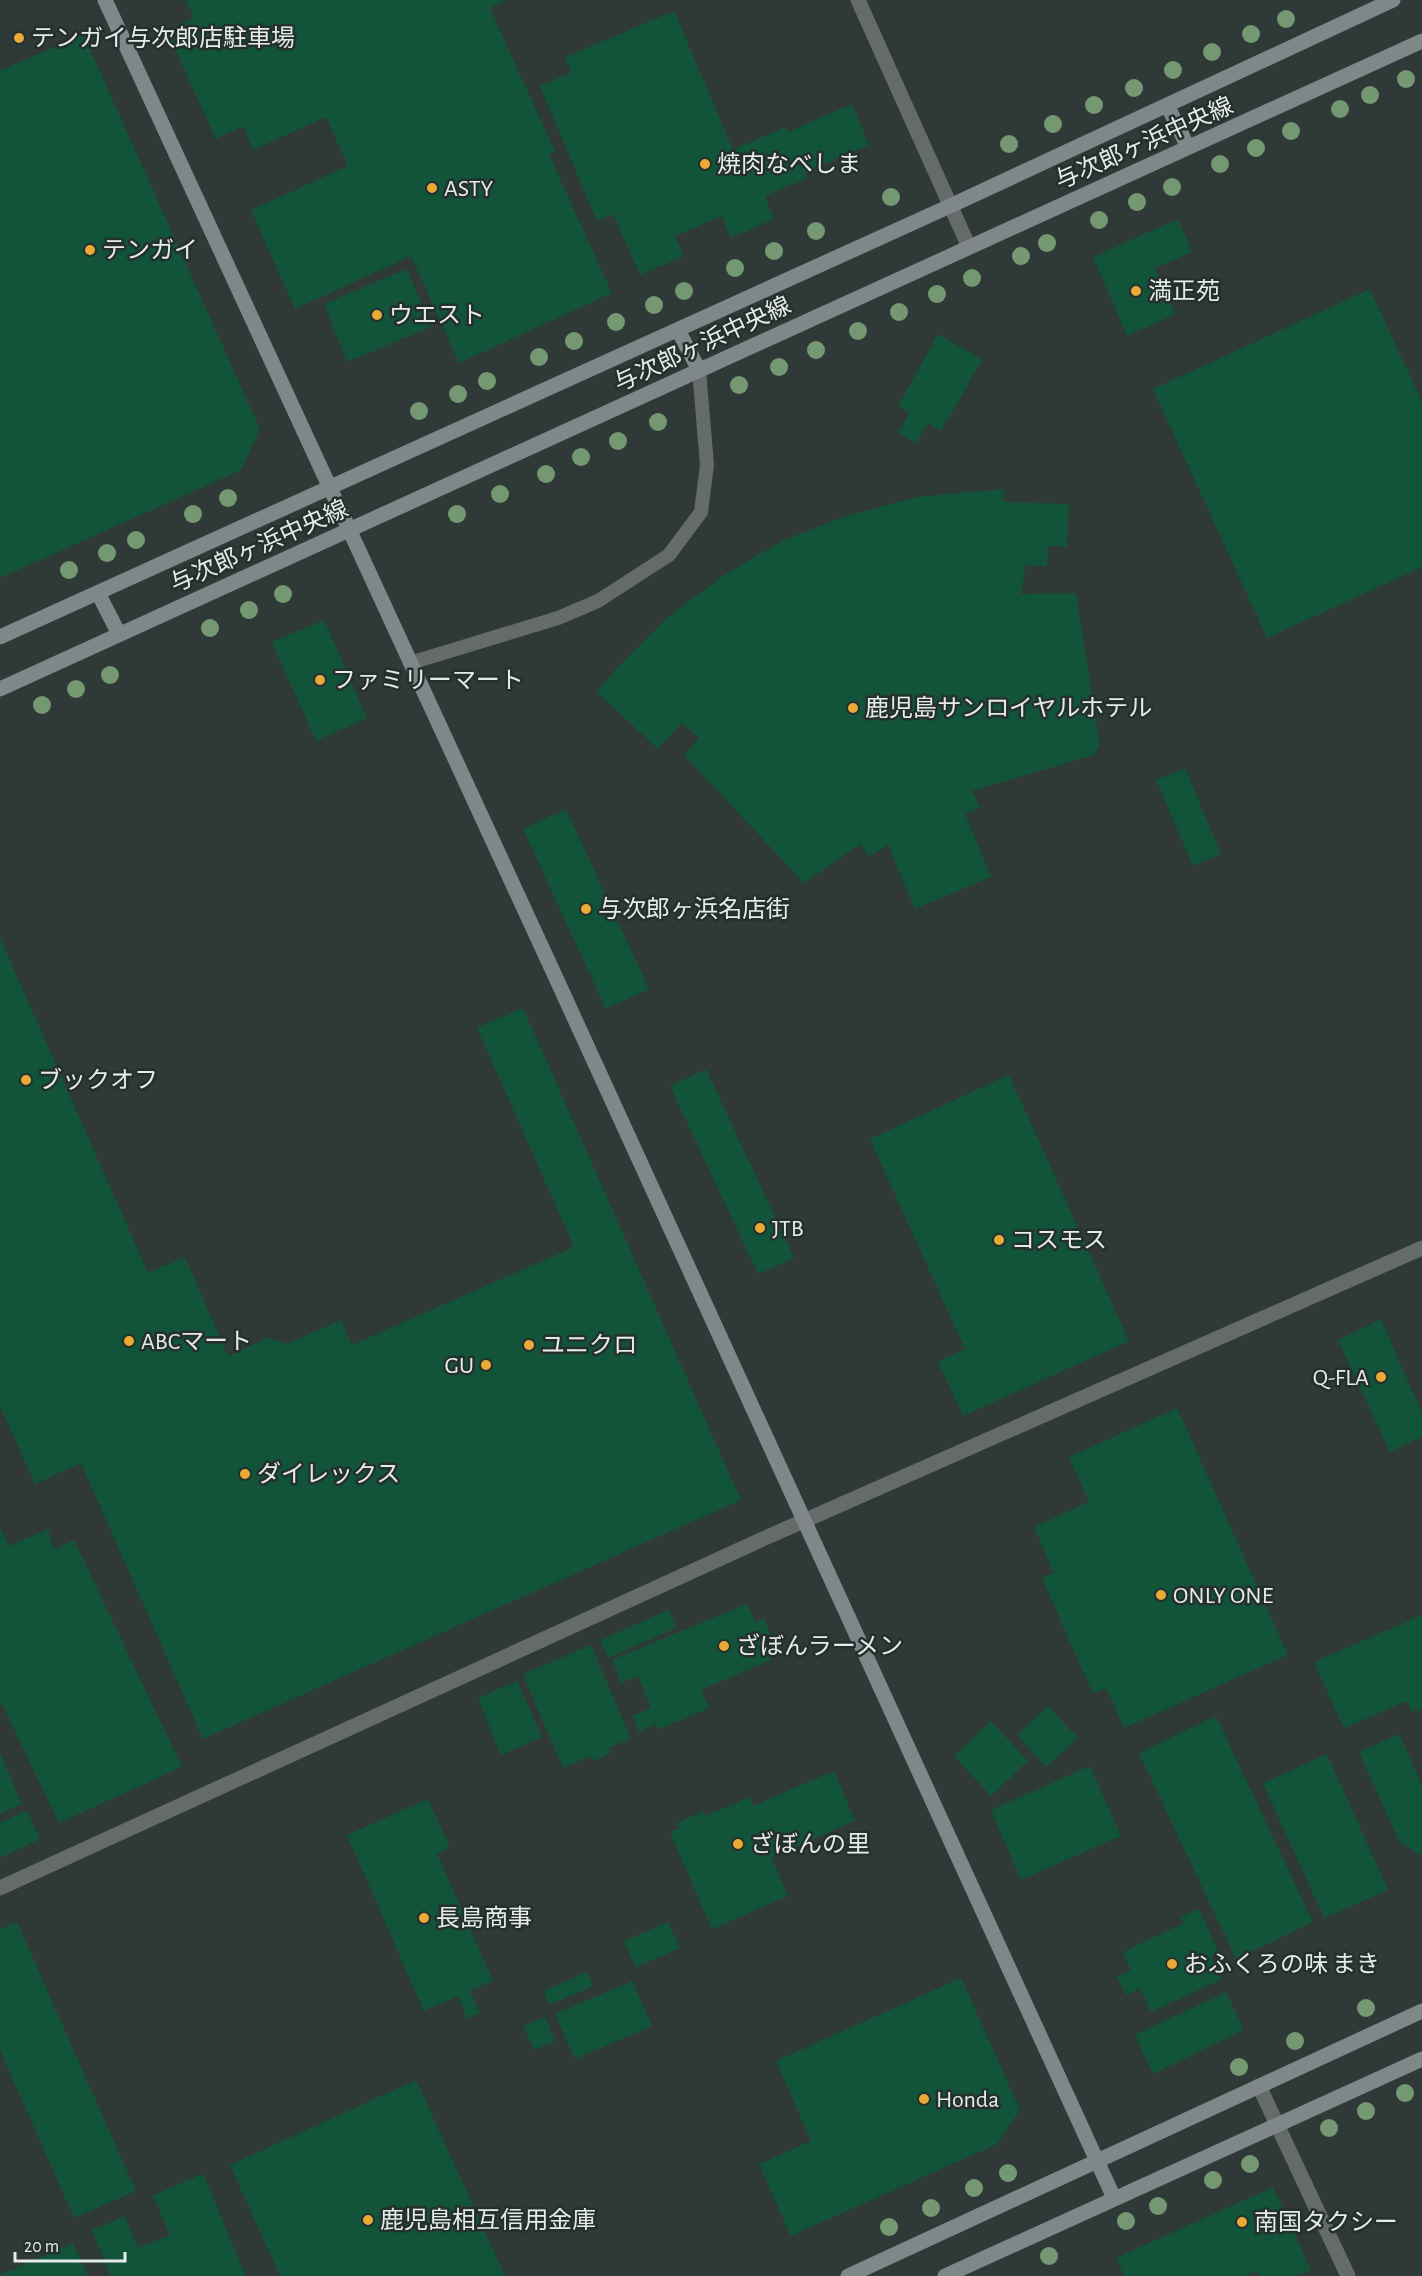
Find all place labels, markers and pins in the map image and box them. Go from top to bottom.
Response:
place label: テンガイ与次郎店駐車場 [31,25,295,51]
marker: テンガイ与次郎店駐車場 [12,31,26,45]
place label: 焼肉なべしま [717,151,861,177]
marker: 焼肉なべしま [698,157,712,171]
place label: ASTY [444,177,494,201]
marker: ASTY [425,181,439,195]
place label: テンガイ [102,238,198,263]
marker: テンガイ [83,243,97,257]
place label: 満正苑 [1148,278,1220,304]
marker: 満正苑 [1129,284,1143,298]
place label: ウエスト [389,303,485,328]
marker: ウエスト [370,308,384,322]
place label: ファミリーマート [332,669,524,693]
marker: ファミリーマート [313,673,327,687]
place label: 鹿児島サンロイヤルホテル [865,695,1152,721]
marker: 鹿児島サンロイヤルホテル [846,701,860,715]
place label: 与次郎ヶ浜名店街 [598,896,790,922]
marker: 与次郎ヶ浜名店街 [579,902,593,916]
place label: ブックオフ [38,1067,158,1093]
marker: ブックオフ [19,1073,33,1087]
place label: JTB [772,1217,804,1241]
marker: JTB [753,1221,767,1235]
place label: コスモス [1011,1229,1107,1253]
marker: コスモス [992,1233,1006,1247]
place label: ABCマート [141,1330,252,1354]
place label: ユニクロ [541,1333,637,1358]
marker: ABCマート [122,1334,136,1348]
marker: ユニクロ [522,1338,536,1352]
place label: GU [445,1354,474,1378]
marker: GU [479,1358,493,1372]
place label: Q-FLA [1313,1366,1369,1390]
marker: Q-FLA [1374,1370,1388,1384]
place label: ダイレックス [257,1461,400,1487]
marker: ダイレックス [238,1467,252,1481]
place label: ONLY ONE [1173,1584,1274,1608]
marker: ONLY ONE [1154,1588,1168,1602]
place label: ざぼんラーメン [736,1633,903,1659]
marker: ざぼんラーメン [717,1639,731,1653]
place label: ざぼんの里 [750,1831,870,1857]
marker: ざぼんの里 [731,1837,745,1851]
place label: 長島商事 [436,1905,532,1931]
marker: 長島商事 [417,1911,431,1925]
place label: おふくろの味 まき [1184,1952,1380,1977]
marker: おふくろの味 まき [1165,1957,1179,1971]
place label: Honda [936,2088,999,2112]
marker: Honda [917,2092,931,2106]
place label: 鹿児島相互信用金庫 [380,2207,596,2233]
place label: 南国タクシー [1254,2209,1398,2235]
marker: 鹿児島相互信用金庫 [361,2213,375,2227]
marker: 南国タクシー [1235,2215,1249,2229]

